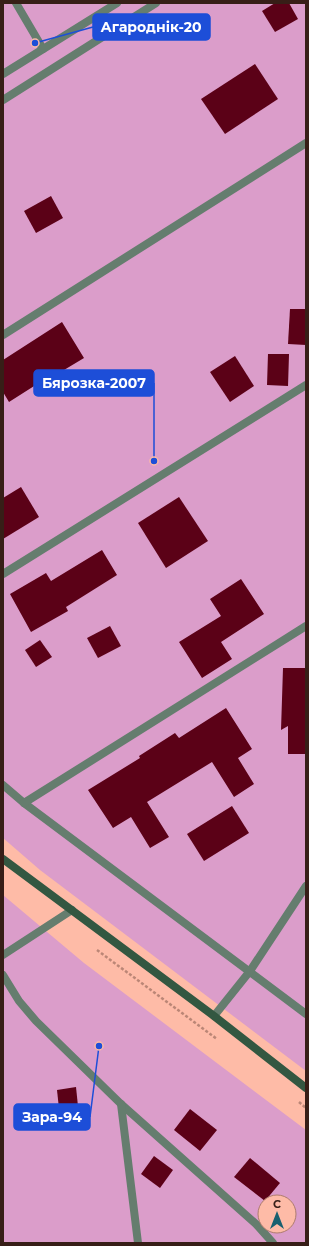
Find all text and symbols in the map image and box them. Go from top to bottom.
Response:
callout: Агароднік-20 [93,14,210,40]
text: Агароднік-20 [101,18,201,36]
callout: Бярозка-2007 [34,370,154,396]
text: Бярозка-2007 [42,374,146,392]
callout: Зара-94 [14,1104,90,1130]
text: Зара-94 [21,1108,82,1126]
north arrow [257,1194,297,1234]
text: С [273,1197,281,1211]

